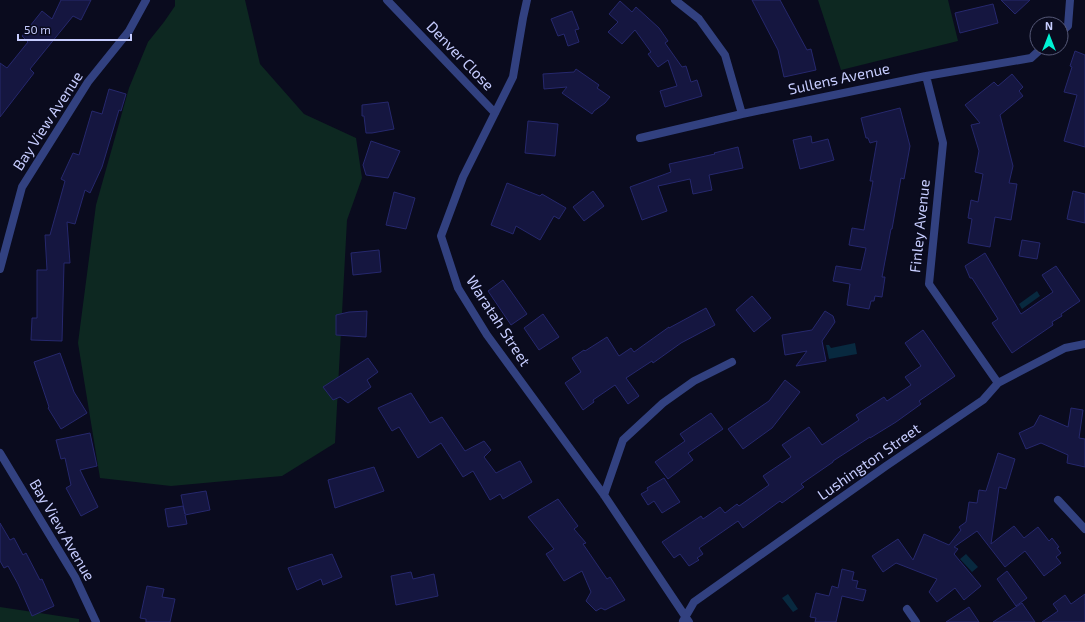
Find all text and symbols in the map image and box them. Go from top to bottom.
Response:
scale bar [18,16,131,42]
north arrow [1029,16,1069,56]
street label: Denver Close [423,17,498,94]
text: N [1045,19,1053,32]
text: 50 m [24,22,51,36]
street label: Sullens Avenue [786,58,891,98]
street label: Bay View Avenue [8,68,86,173]
street label: Finley Avenue [905,178,933,274]
street label: Waratah Street [463,272,535,369]
street label: Lushington Street [814,419,924,503]
street label: Bay View Avenue [26,475,99,584]

